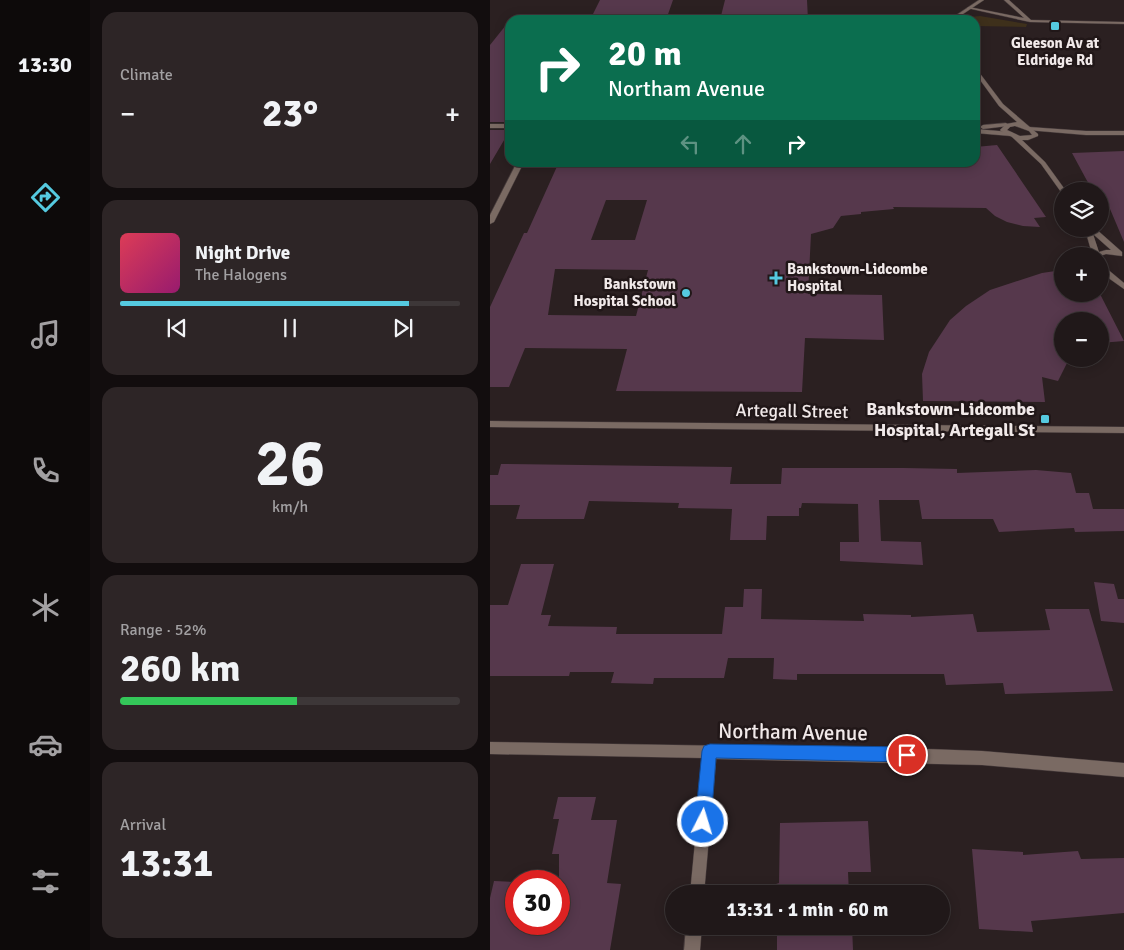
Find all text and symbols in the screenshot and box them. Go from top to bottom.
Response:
marker: Gleeson Av at Eldridge Rd [1049,20,1061,32]
text: 20 m [608,32,682,75]
place label: Gleeson Av at Eldridge Rd [1011,34,1100,69]
icon: right [525,35,590,100]
text: 13:30 [18,51,72,78]
text: Climate [120,65,173,85]
text: Northam Avenue [608,75,765,102]
text: 23° [262,90,318,137]
text: − [120,97,135,131]
text: + [445,97,460,131]
icon: left [676,130,704,158]
icon: ahead [729,130,757,158]
icon: right [782,130,810,158]
icon: directions [28,180,63,215]
map controls [1054,182,1109,367]
button: layers [1054,182,1109,237]
text: Night Drive [195,241,290,265]
button: + [1054,247,1109,302]
place label: Bankstown-Lidcombe Hospital [787,260,928,295]
text: The Halogens [195,265,287,285]
marker: Bankstown-Lidcombe Hospital [769,271,783,285]
place label: Bankstown Hospital School [573,275,676,310]
marker: Bankstown Hospital School [680,287,692,299]
button: − [1054,312,1109,367]
icon: previous [163,314,191,342]
icon: pause [276,314,304,342]
icon: next [389,314,417,342]
icon: music [28,317,63,352]
place label: Bankstown-Lidcombe Hospital, Artegall St [866,398,1035,441]
street label: Artegall Street [735,399,849,423]
marker: Bankstown-Lidcombe Hospital, Artegall St [1039,413,1051,425]
text: 26 [255,424,325,504]
icon: phone [28,453,63,488]
text: km/h [272,497,308,517]
icon: climate [28,590,63,625]
text: Range · 52% [120,620,206,640]
text: 260 km [120,645,241,692]
street label: Northam Avenue [718,718,868,746]
icon: car [28,727,63,762]
pin [886,734,928,776]
icon: arrive [893,741,921,769]
position arrow [676,795,728,847]
text: Arrival [120,815,166,835]
text: 13:31 [120,840,213,887]
icon: filters [28,864,63,899]
speed limit sign: 30 [505,870,570,935]
text: 13:31 · 1 min · 60 m [727,898,888,922]

